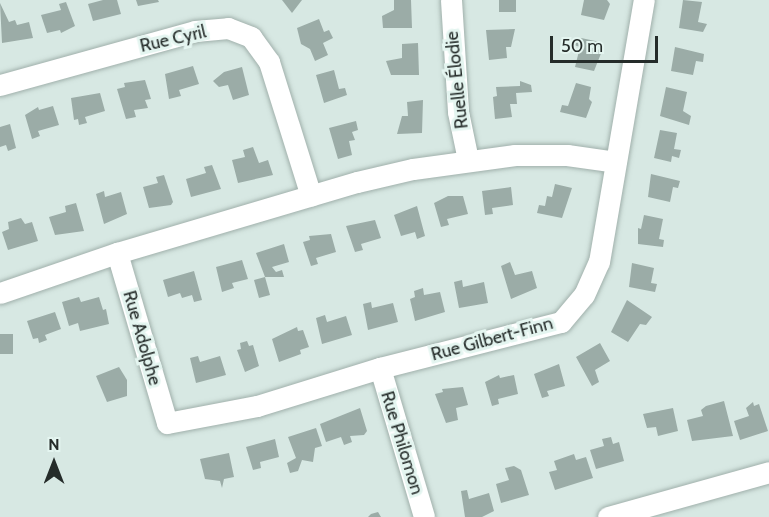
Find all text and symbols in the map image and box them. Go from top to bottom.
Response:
street label: Rue Cyril [138,21,208,57]
scale bar [553,24,661,62]
street label: Ruelle Élodie [441,30,473,130]
text: 50 m [561,35,603,57]
street label: Rue Adolphe [118,288,166,388]
street label: Rue Gilbert-Finn [429,312,555,366]
street label: Rue Philomon [376,389,428,497]
north arrow [24,433,84,493]
text: N [48,435,60,454]

